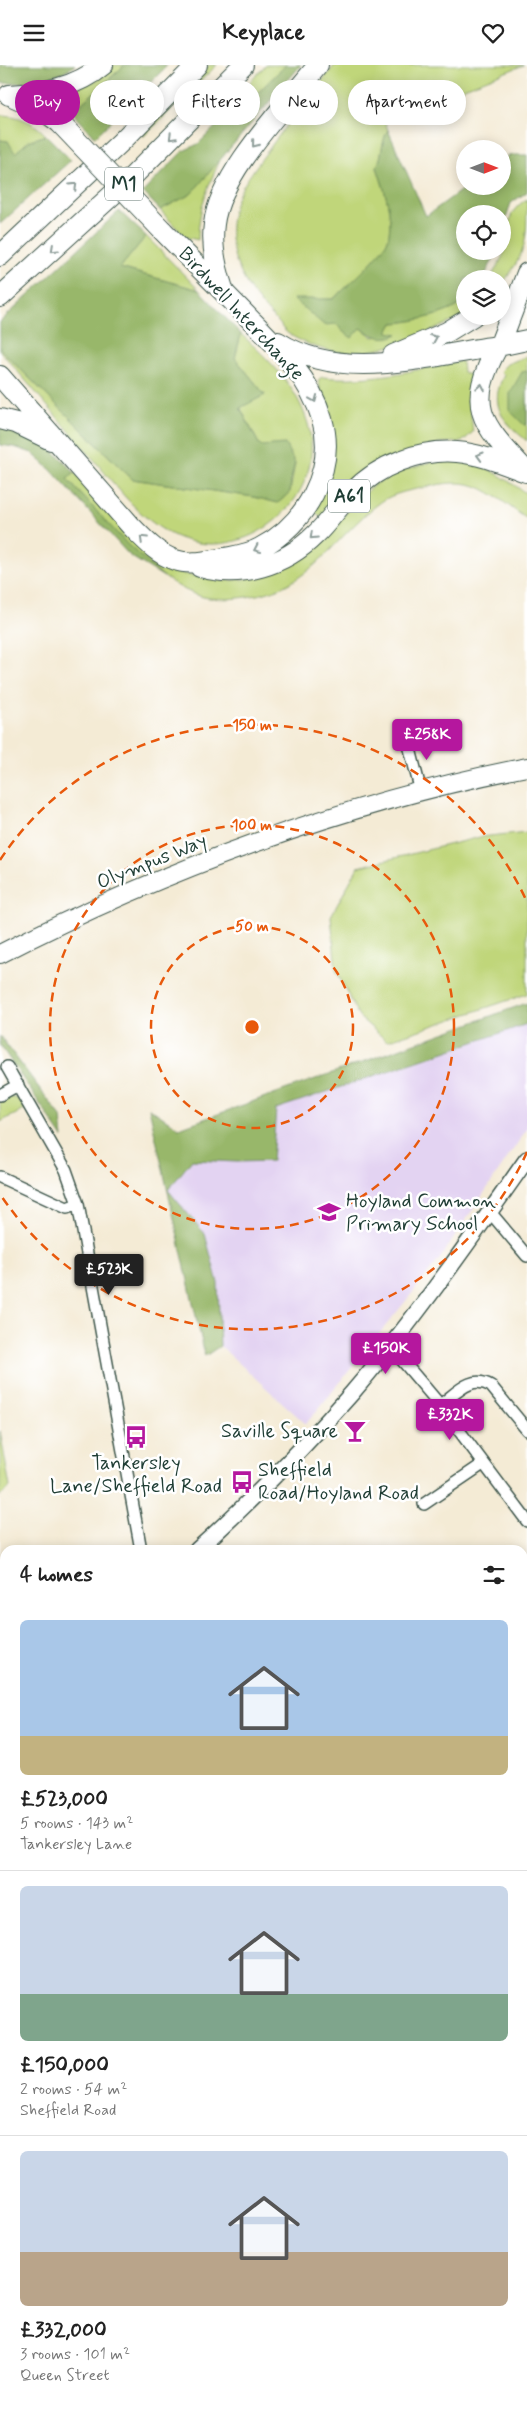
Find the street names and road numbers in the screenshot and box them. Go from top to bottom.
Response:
road number: M1 [105,167,143,201]
street label: Birdwell Interchange [170,241,310,388]
road number: A61 [328,479,370,513]
street label: Olympus Way [93,828,211,896]

